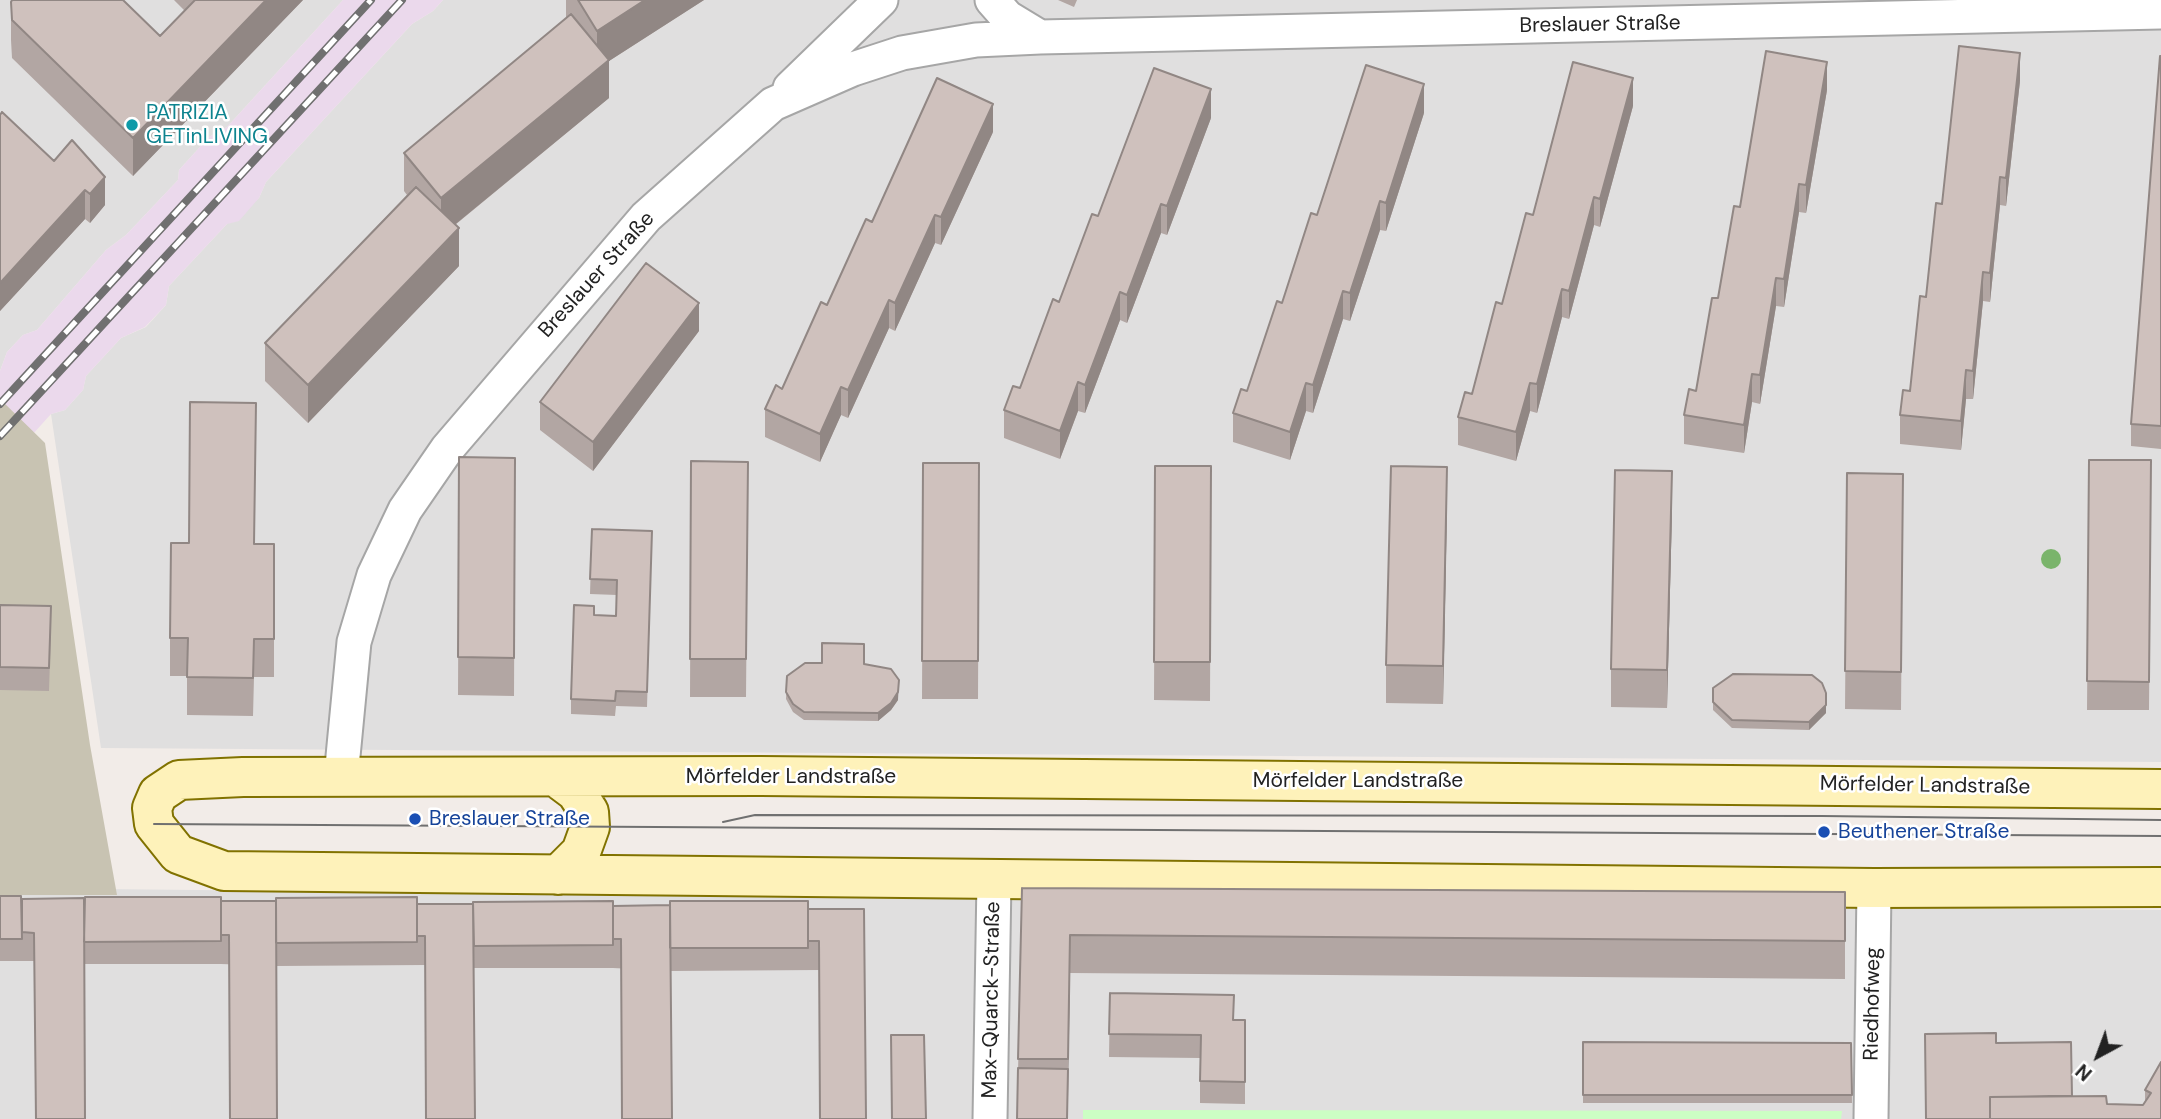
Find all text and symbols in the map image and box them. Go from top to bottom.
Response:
street label: Breslauer Straße [1519,11,1681,39]
place label: PATRIZIA GETinLIVING [146,100,268,150]
marker: PATRIZIA GETinLIVING [124,117,140,133]
street label: Breslauer Straße [534,207,660,343]
street label: Mörfelder Landstraße [686,764,896,790]
street label: Mörfelder Landstraße [1253,768,1463,794]
street label: Mörfelder Landstraße [1820,772,2030,800]
place label: Breslauer Straße [429,806,590,832]
marker: Breslauer Straße [407,811,423,827]
place label: Beuthener Straße [1838,819,2009,845]
marker: Beuthener Straße [1816,824,1832,840]
street label: Max-Quarck-Straße [978,901,1006,1099]
street label: Riedhofweg [1859,947,1887,1061]
north arrow [2063,1021,2133,1091]
text: N [2070,1058,2097,1086]

